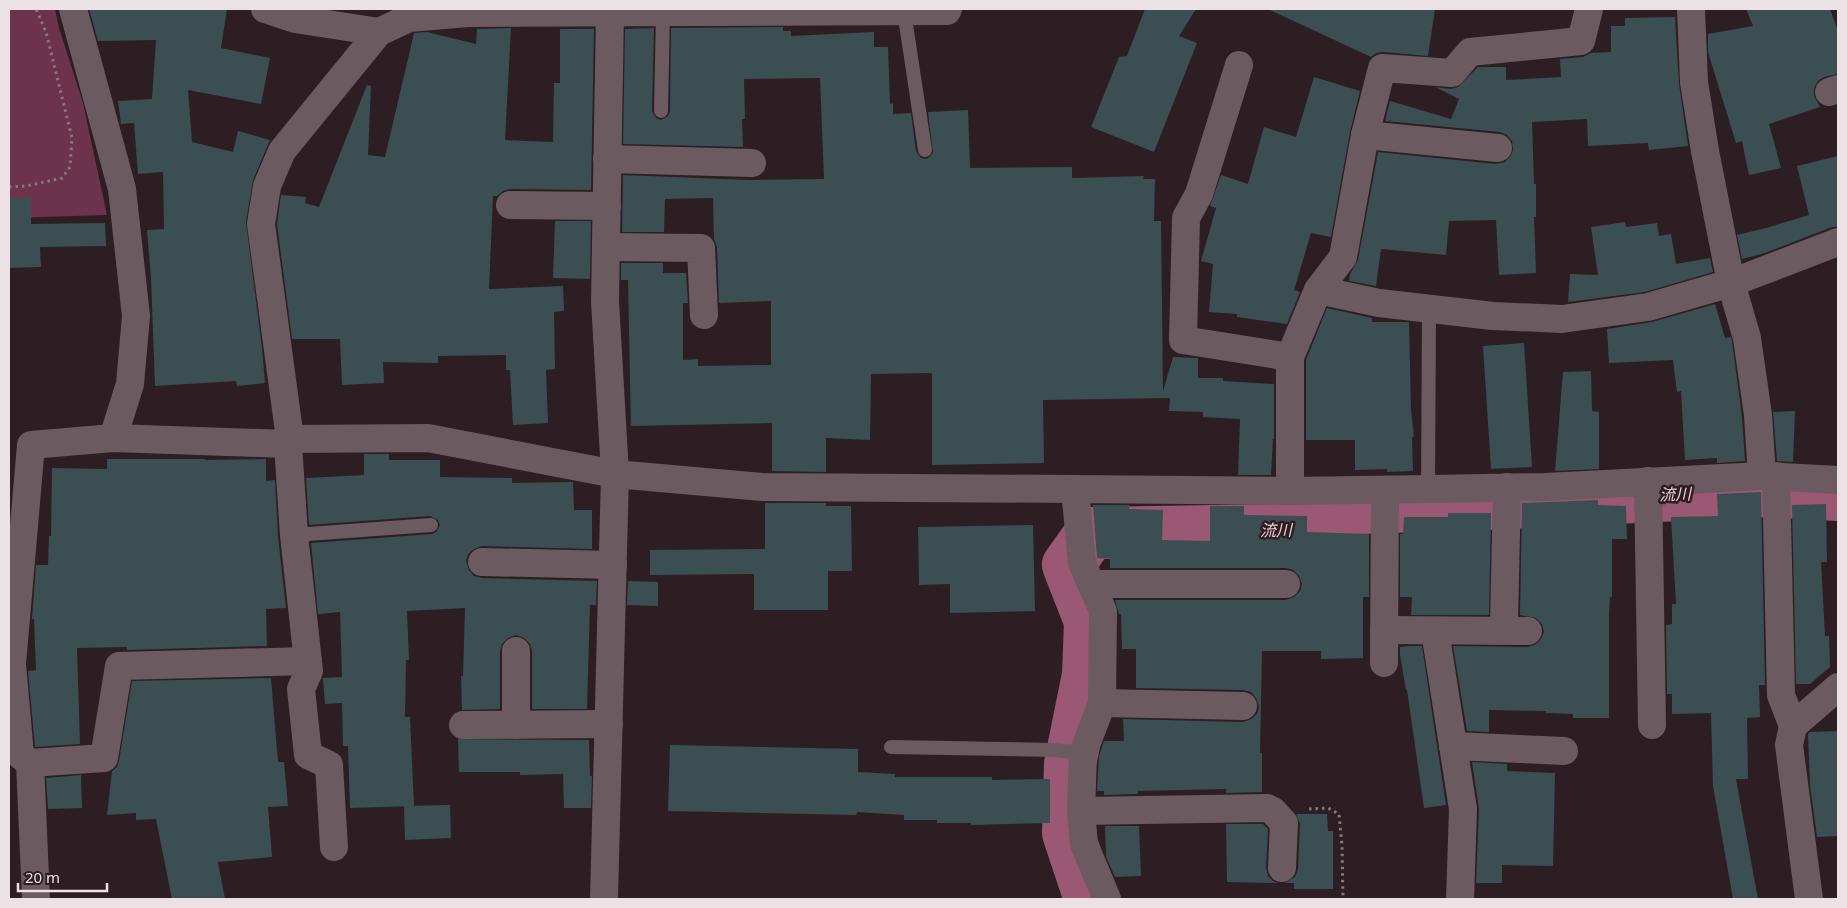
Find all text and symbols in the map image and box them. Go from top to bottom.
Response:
water label: 流川 [1659,482,1693,506]
water label: 流川 [1260,519,1294,541]
scale bar [18,860,106,892]
text: 20 m [25,867,60,887]

